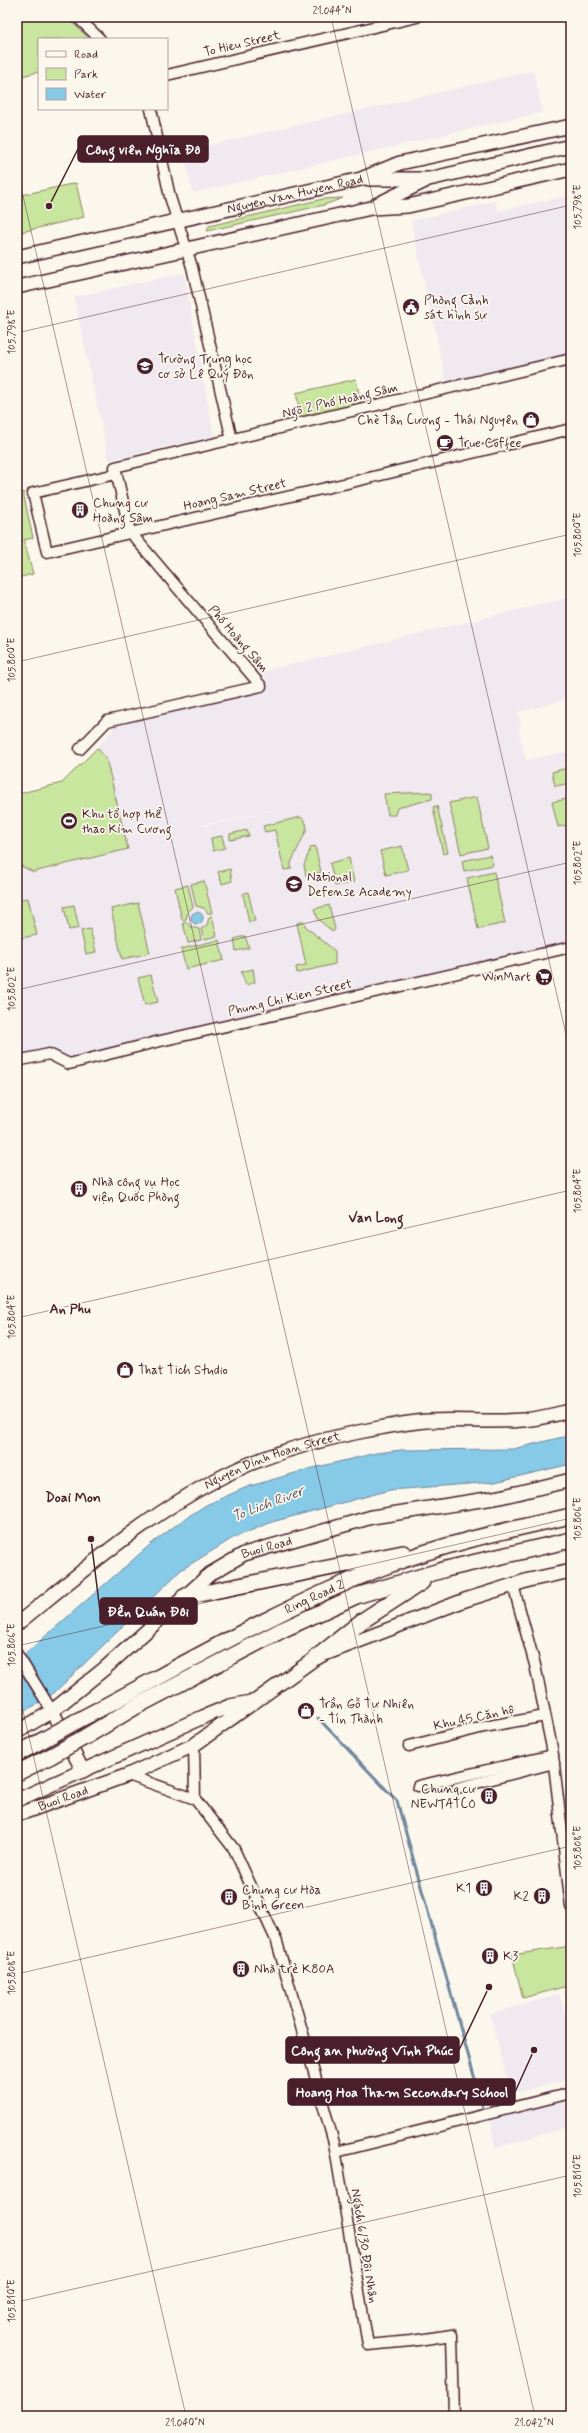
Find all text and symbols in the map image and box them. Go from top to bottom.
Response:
text: 21.044°N [312,4,352,18]
street label: To Hieu Street [202,27,282,61]
legend [38,38,168,110]
text: Road [74,47,98,63]
text: Park [74,67,98,83]
text: Water [74,87,106,103]
callout: Công viên Nghĩa Đô [78,136,208,162]
text: Công viên Nghĩa Đô [85,141,201,162]
street label: Nguyen Van Huyen Road [225,170,365,218]
text: 105.798°E [571,184,585,229]
place label: Phòng Cảnh sát hình sự [424,292,489,324]
public building icon: Phòng Cảnh sát hình sự [401,297,421,317]
text: 105.798°E [5,309,19,354]
place label: Trường Trung học cơ sở Lê Quý Đôn [158,351,254,383]
school or university icon: Trường Trung học cơ sở Lê Quý Đôn [135,356,155,376]
street label: Ngõ 2 Phố Hoàng Sâm [281,379,400,425]
shop icon: Chè Tân Cương - Thái Nguyên [521,410,541,430]
place label: Chè Tân Cương - Thái Nguyên [357,412,518,431]
cafe icon: True Coffee [435,433,455,453]
place label: True Coffee [458,435,522,452]
street label: Hoang Sam Street [182,475,288,516]
place label: Chung cư Hoàng Sâm [93,495,153,529]
building icon: Chung cư Hoàng Sâm [70,500,90,520]
text: 105.800°E [571,513,585,557]
street label: Phố Hoàng Sâm [203,602,272,678]
text: 105.800°E [5,638,19,682]
place label: Khu tổ hợp thể thao Kim Cương [82,806,172,840]
sports icon: Khu tổ hợp thể thao Kim Cương [59,811,79,831]
text: 105.802°E [571,841,585,885]
place label: National Defense Academy [307,869,412,901]
school or university icon: National Defense Academy [284,874,304,894]
text: 105.802°E [5,967,19,1011]
supermarket icon: WinMart [534,967,554,987]
place label: WinMart [482,969,531,986]
street label: Phung Chi Kien Street [226,975,354,1021]
text: 105.804°E [571,1169,585,1213]
place label: Nhà công vụ Học viện Quốc Phòng [92,1174,180,1208]
building icon: Nhà công vụ Học viện Quốc Phòng [69,1179,89,1199]
district label: Van Long [349,1209,404,1230]
text: 105.804°E [5,1295,19,1339]
district label: An Phu [50,1300,91,1318]
shop icon: That Tich Studio [115,1360,135,1380]
place label: That Tich Studio [138,1362,228,1379]
street label: Nguyen Dinh Hoan Street [201,1428,342,1493]
water label: To Lich River [230,1481,309,1526]
district label: Doai Mon [45,1489,101,1507]
text: 105.806°E [571,1497,585,1541]
street label: Buoi Road [239,1532,294,1563]
street label: Ring Road 2 [282,1576,347,1618]
callout: Đền Quán Đôi [100,1598,197,1624]
text: Đền Quán Đôi [107,1603,189,1621]
text: 105.806°E [5,1623,19,1667]
place label: Trần Gỗ Tự Nhiên - Tín Thành [319,1696,414,1728]
shop icon: Trần Gỗ Tự Nhiên - Tín Thành [296,1701,316,1721]
street label: Khu 45 Căn hộ [432,1701,516,1735]
place label: Chung cư NEWTATCO [411,1781,477,1813]
street label: Buoi Road [36,1782,90,1815]
building icon: Chung cư NEWTATCO [479,1786,499,1806]
text: 105.808°E [571,1826,585,1870]
building icon: K1 [474,1878,494,1898]
place label: K1 [456,1880,471,1897]
place label: Chung cư Hòa Bình Green [242,1882,322,1914]
building icon: K2 [532,1886,552,1906]
building icon: Chung cư Hòa Bình Green [219,1887,239,1907]
place label: K2 [513,1888,530,1905]
building icon: K3 [480,1946,500,1966]
place label: K3 [503,1948,518,1965]
text: 105.808°E [5,1951,19,1995]
building icon: Nhà trẻ K80A [231,1959,251,1979]
place label: Nhà trẻ K80A [254,1961,334,1978]
callout: Công an phường Vĩnh Phúc [286,2037,459,2063]
text: Công an phường Vĩnh Phúc [291,2042,453,2063]
callout: Hoang Hoa Tham Secondary School [288,2079,515,2105]
text: Hoang Hoa Tham Secondary School [296,2084,508,2104]
text: 105.810°E [571,2154,585,2198]
street label: Ngách 6/30 Đội Nhân [345,2187,381,2305]
text: 105.810°E [5,2279,19,2323]
text: 21.040°N [165,2416,205,2430]
text: 21.042°N [514,2416,554,2430]

